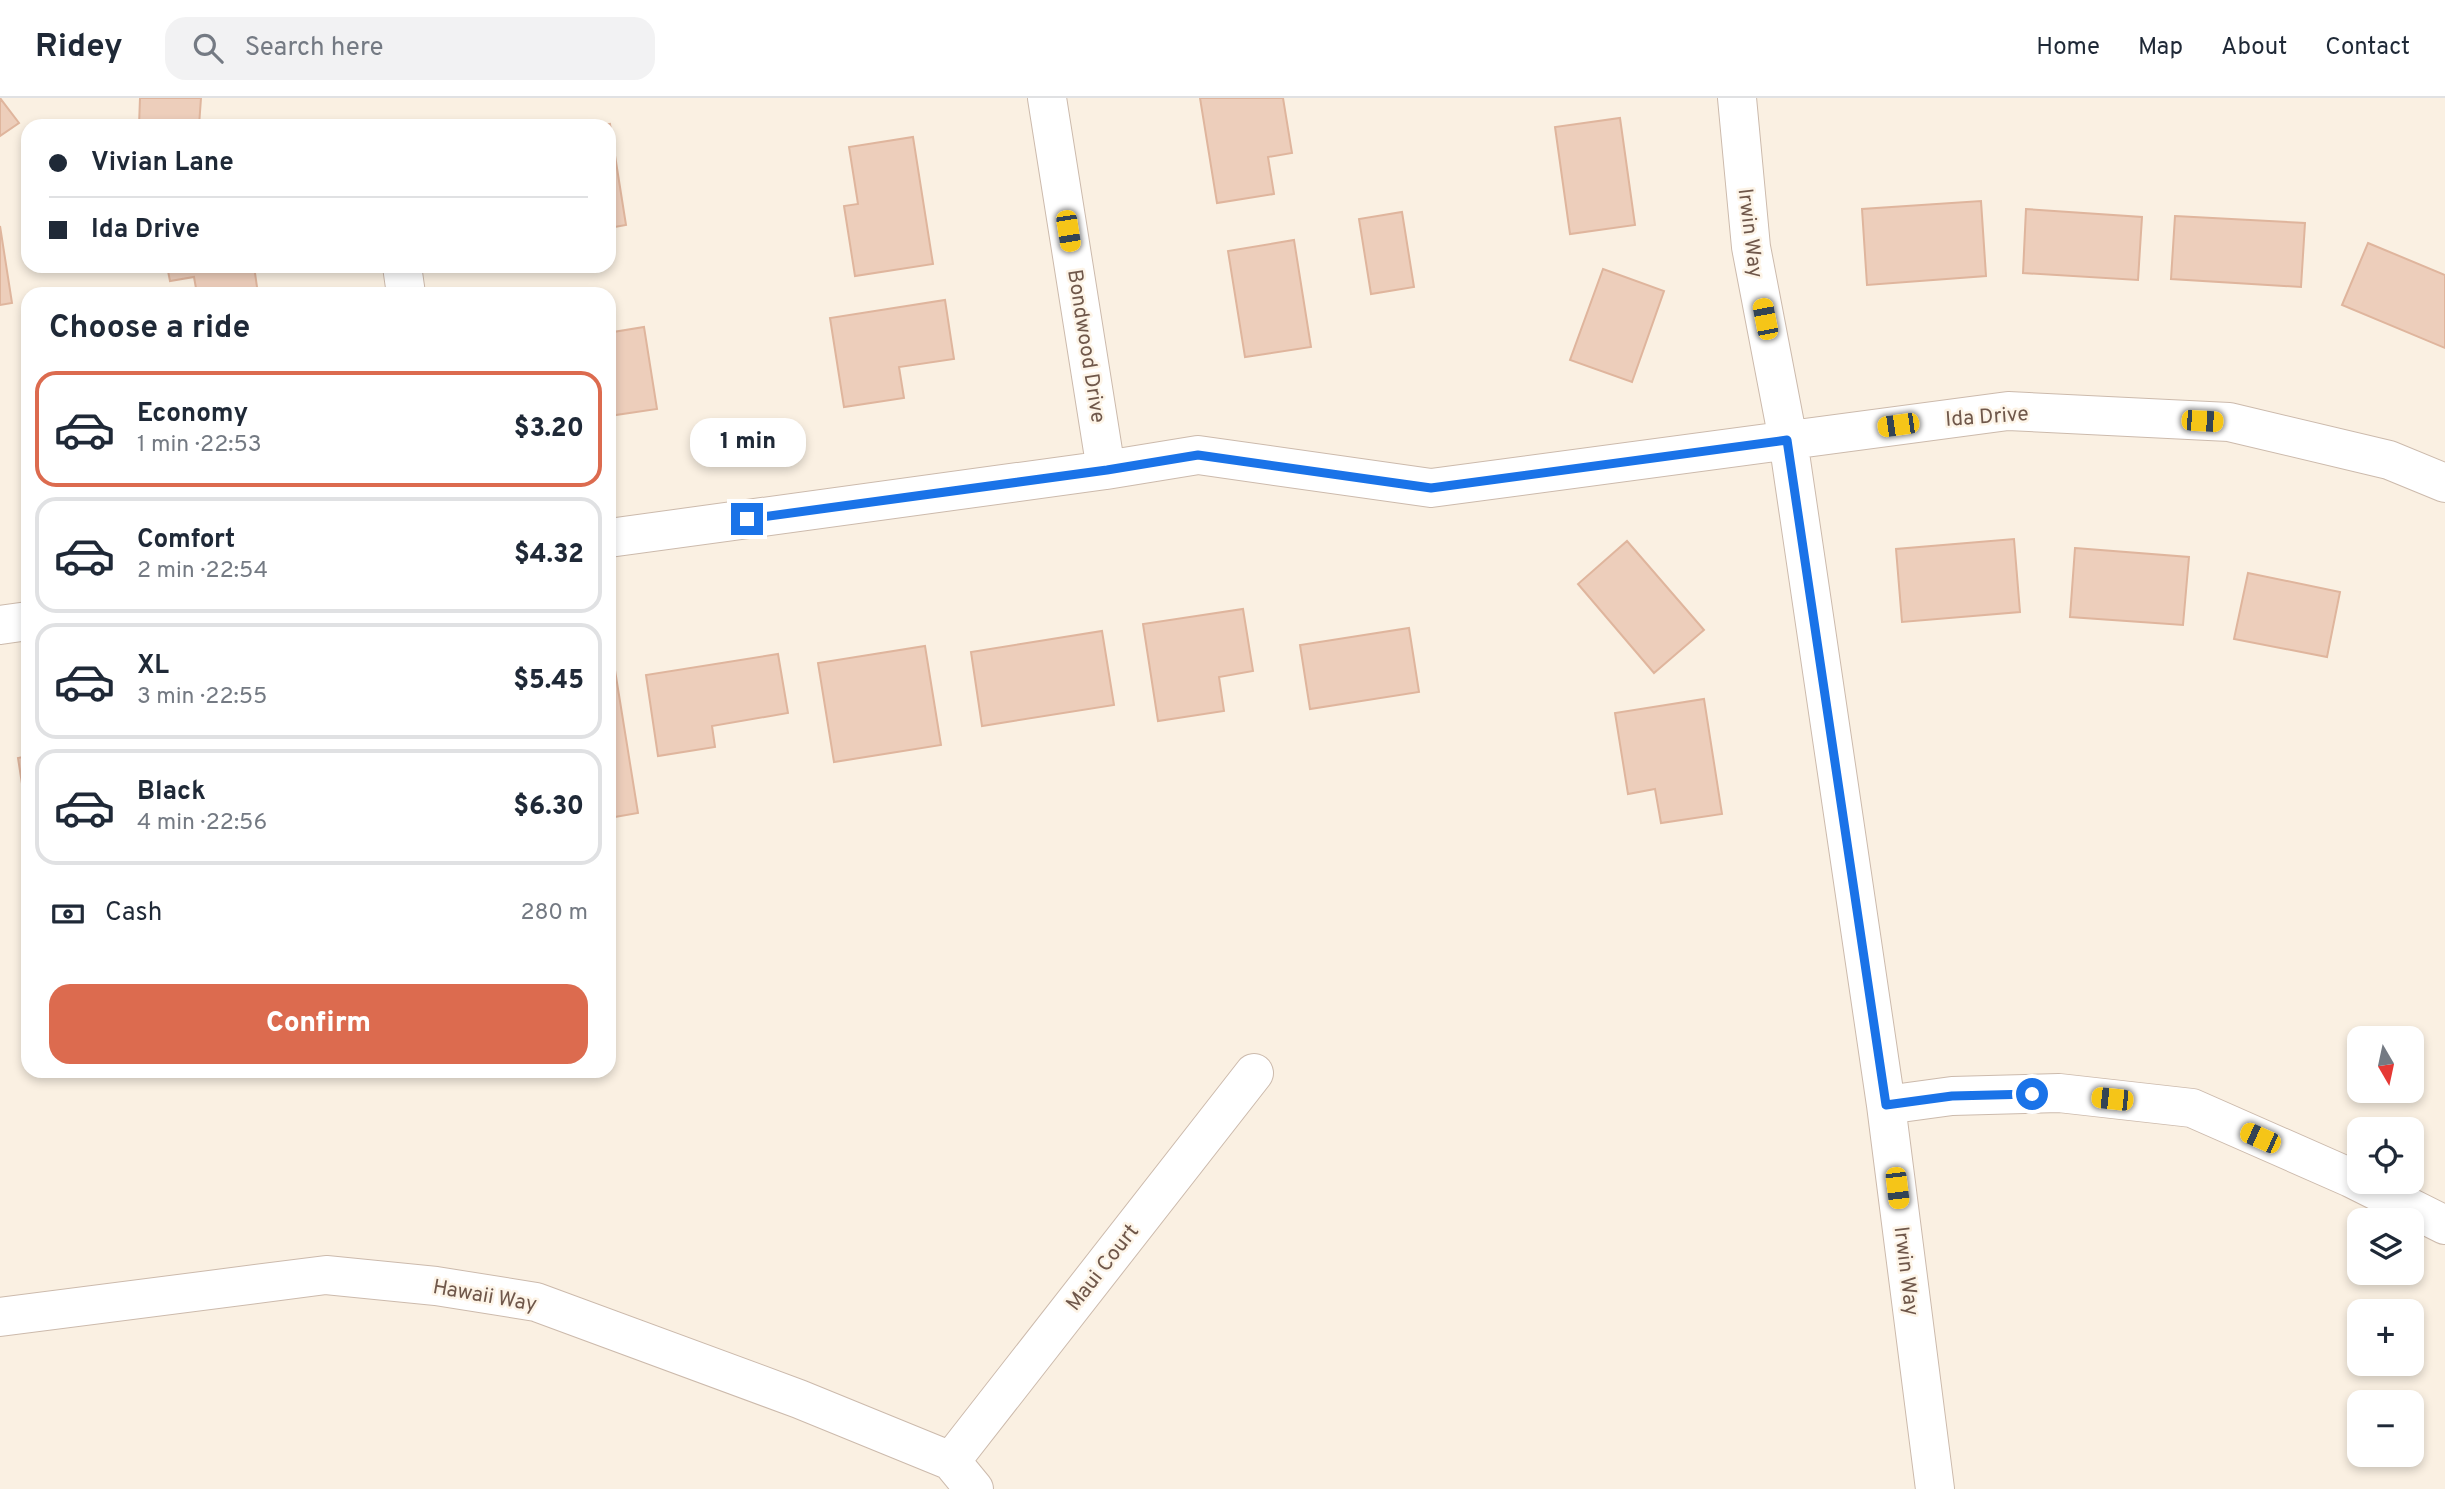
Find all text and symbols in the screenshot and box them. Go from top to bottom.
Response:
search box [165,17,655,80]
text: Ridey [35,27,123,69]
icon: search [189,29,227,67]
text: Search here [245,32,384,65]
text: Home [2036,33,2100,63]
text: Map [2138,33,2183,63]
text: About [2221,33,2287,63]
text: Contact [2325,33,2410,63]
text: Vivian Lane [91,147,234,180]
street label: Irwin Way [1731,187,1768,280]
car [1055,209,1082,253]
text: Ida Drive [91,214,200,247]
street label: Bondwood Drive [1060,268,1111,425]
car [1751,296,1780,342]
text: Choose a ride [49,309,250,349]
icon: car [53,398,116,461]
text: Economy [137,398,248,431]
street label: Ida Drive [1944,401,2030,434]
car [2181,409,2224,433]
car [1876,412,1921,438]
text: $3.20 [514,413,584,446]
callout: 1 min [689,418,805,466]
text: 1 min [720,428,776,457]
text: 1 min · 22:53 [137,431,262,460]
route end [731,503,763,535]
icon: car [53,524,116,587]
text: Comfort [137,524,235,557]
text: $4.32 [514,539,584,572]
text: 2 min · 22:54 [137,557,268,586]
icon: car [53,650,116,713]
text: XL [137,650,169,683]
text: $5.45 [513,665,584,698]
text: 3 min · 22:55 [137,683,267,712]
icon: car [53,776,116,839]
text: Black [137,776,206,809]
text: $6.30 [513,791,584,824]
text: 4 min · 22:56 [137,809,267,838]
icon: cash [49,895,87,933]
text: Cash [105,897,162,930]
text: 280 m [520,899,588,928]
button: Confirm [49,984,588,1064]
north arrow [2347,1026,2424,1102]
map controls [2347,1026,2424,1467]
route start [2016,1078,2048,1110]
car [2091,1086,2134,1112]
button: locate [2347,1117,2424,1194]
car [2237,1120,2284,1156]
car [1885,1166,1910,1210]
button: layers [2347,1208,2424,1285]
street label: Maui Court [1061,1219,1146,1317]
street label: Irwin Way [1887,1225,1924,1318]
street label: Hawaii Way [431,1274,539,1319]
button: + [2347,1299,2424,1376]
button: − [2347,1390,2424,1467]

